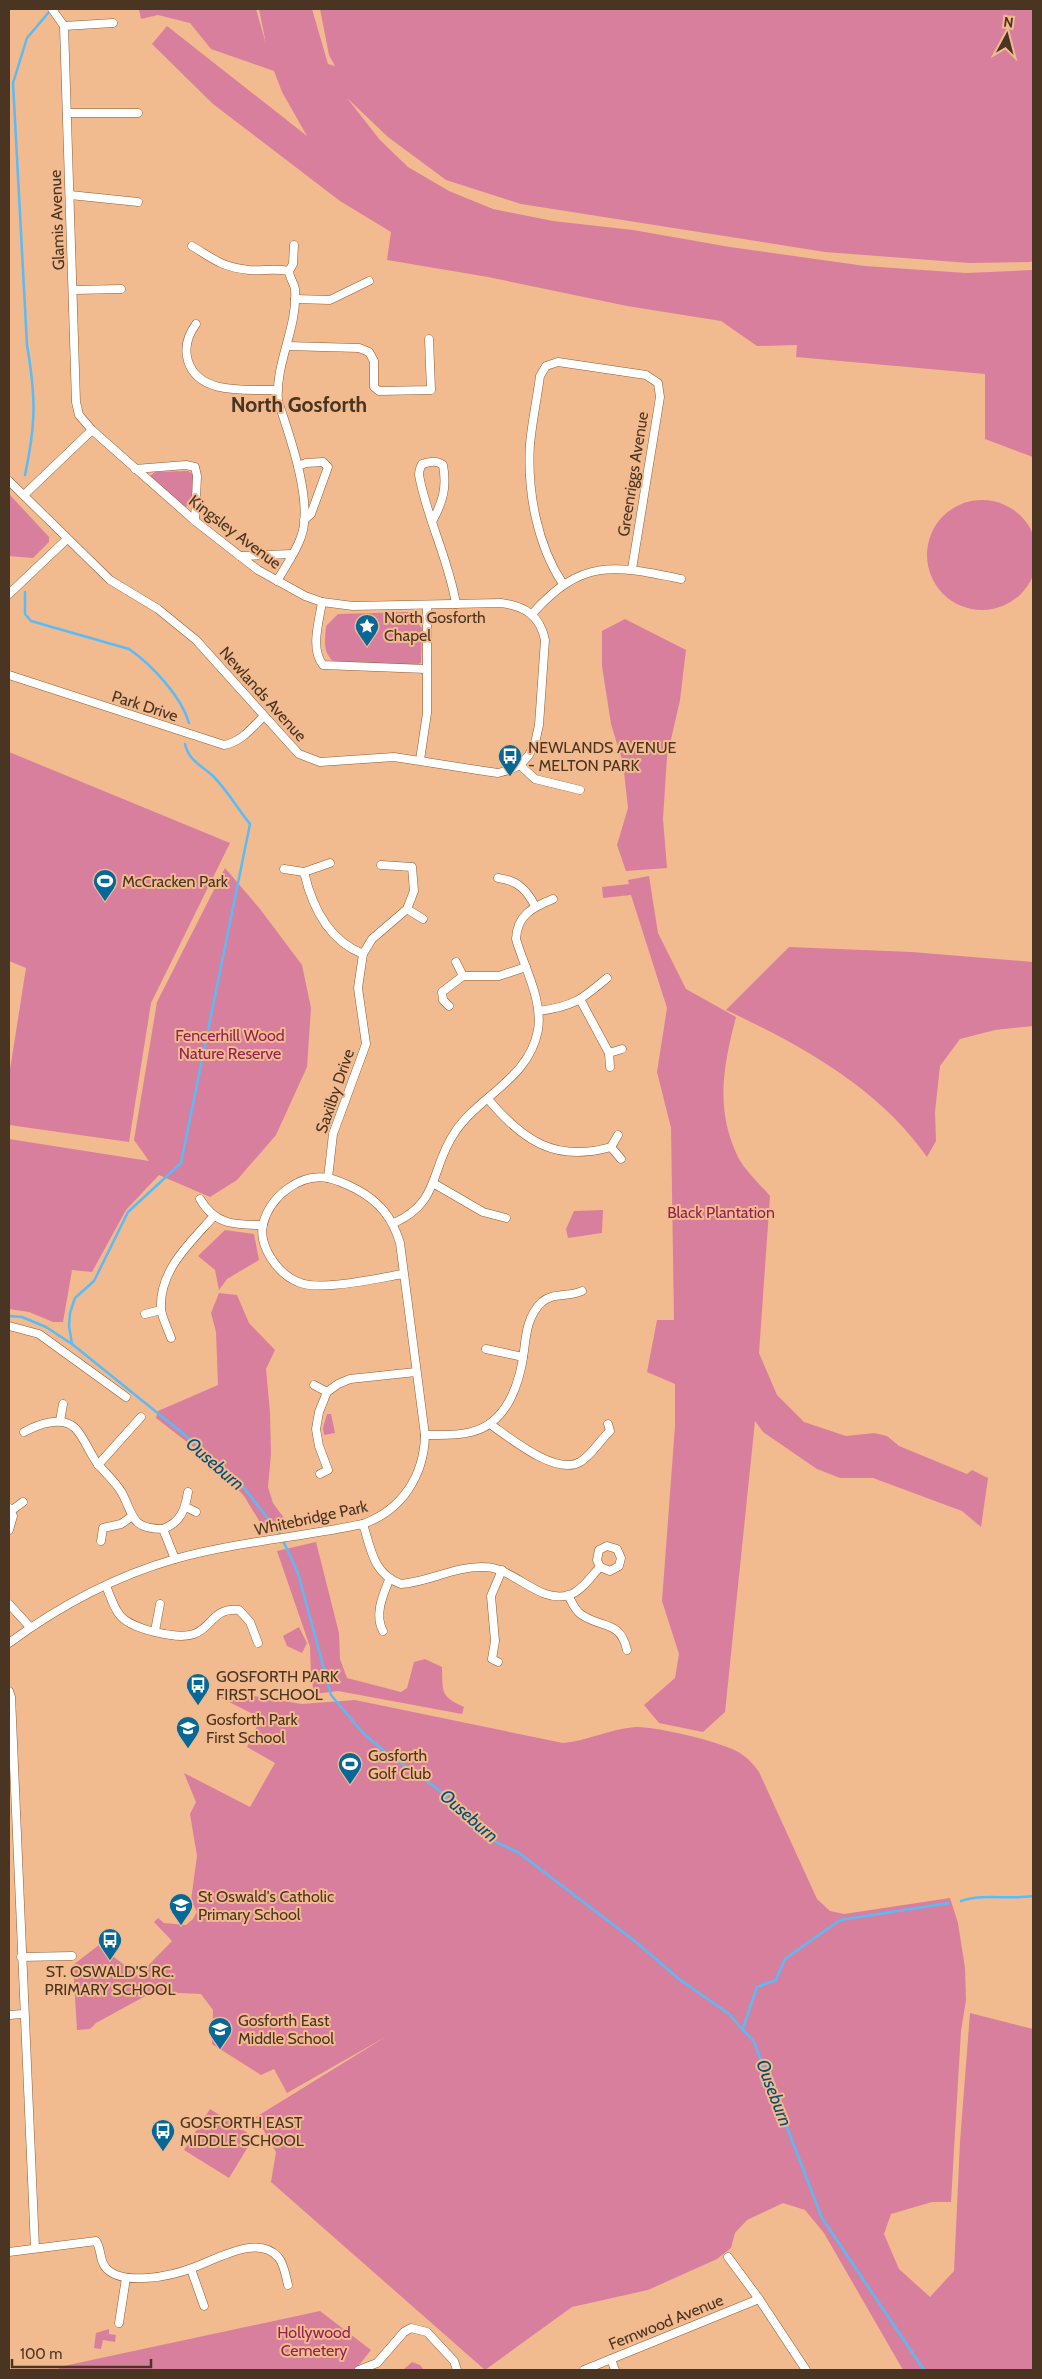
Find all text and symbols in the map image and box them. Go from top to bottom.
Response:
north arrow [982,10,1032,60]
text: N [1003,13,1015,32]
street label: Glamis Avenue [46,169,68,271]
district label: North Gosforth [231,392,367,417]
street label: Greenriggs Avenue [614,410,652,538]
street label: Kingsley Avenue [185,491,285,573]
place label: North Gosforth Chapel [384,608,486,645]
place icon: North Gosforth Chapel [354,613,380,647]
street label: Newlands Avenue [215,643,311,745]
street label: Park Drive [110,686,180,726]
place label: NEWLANDS AVENUE - MELTON PARK [528,738,677,775]
bus stop icon: NEWLANDS AVENUE - MELTON PARK [497,743,523,777]
sports icon: McCracken Park [92,868,118,902]
place label: McCracken Park [122,872,229,891]
park label: Fencerhill Wood Nature Reserve [175,1026,285,1063]
street label: Saxilby Drive [312,1046,358,1136]
park label: Black Plantation [667,1203,775,1222]
water label: Ouseburn [181,1433,249,1495]
street label: Whitebridge Park [253,1497,370,1539]
place label: GOSFORTH PARK FIRST SCHOOL [216,1667,339,1704]
bus stop icon: GOSFORTH PARK FIRST SCHOOL [185,1672,211,1706]
place label: Gosforth Park First School [206,1710,298,1747]
school or university icon: Gosforth Park First School [175,1715,201,1749]
place label: Gosforth Golf Club [368,1746,431,1783]
sports icon: Gosforth Golf Club [337,1751,363,1785]
water label: Ouseburn [435,1785,503,1847]
place label: St Oswald's Catholic Primary School [198,1887,334,1924]
school or university icon: St Oswald's Catholic Primary School [168,1892,194,1926]
bus stop icon: ST. OSWALD'S RC. PRIMARY SCHOOL [97,1927,123,1961]
place label: ST. OSWALD'S RC. PRIMARY SCHOOL [45,1962,175,1999]
place label: Gosforth East Middle School [238,2011,334,2048]
school or university icon: Gosforth East Middle School [207,2016,233,2050]
water label: Ouseburn [751,2056,797,2130]
place label: GOSFORTH EAST MIDDLE SCHOOL [180,2113,304,2150]
bus stop icon: GOSFORTH EAST MIDDLE SCHOOL [150,2118,176,2152]
street label: Fernwood Avenue [606,2290,726,2354]
park label: Hollywood Cemetery [277,2323,351,2360]
scale bar [12,2336,151,2368]
text: 100 m [20,2345,62,2363]

